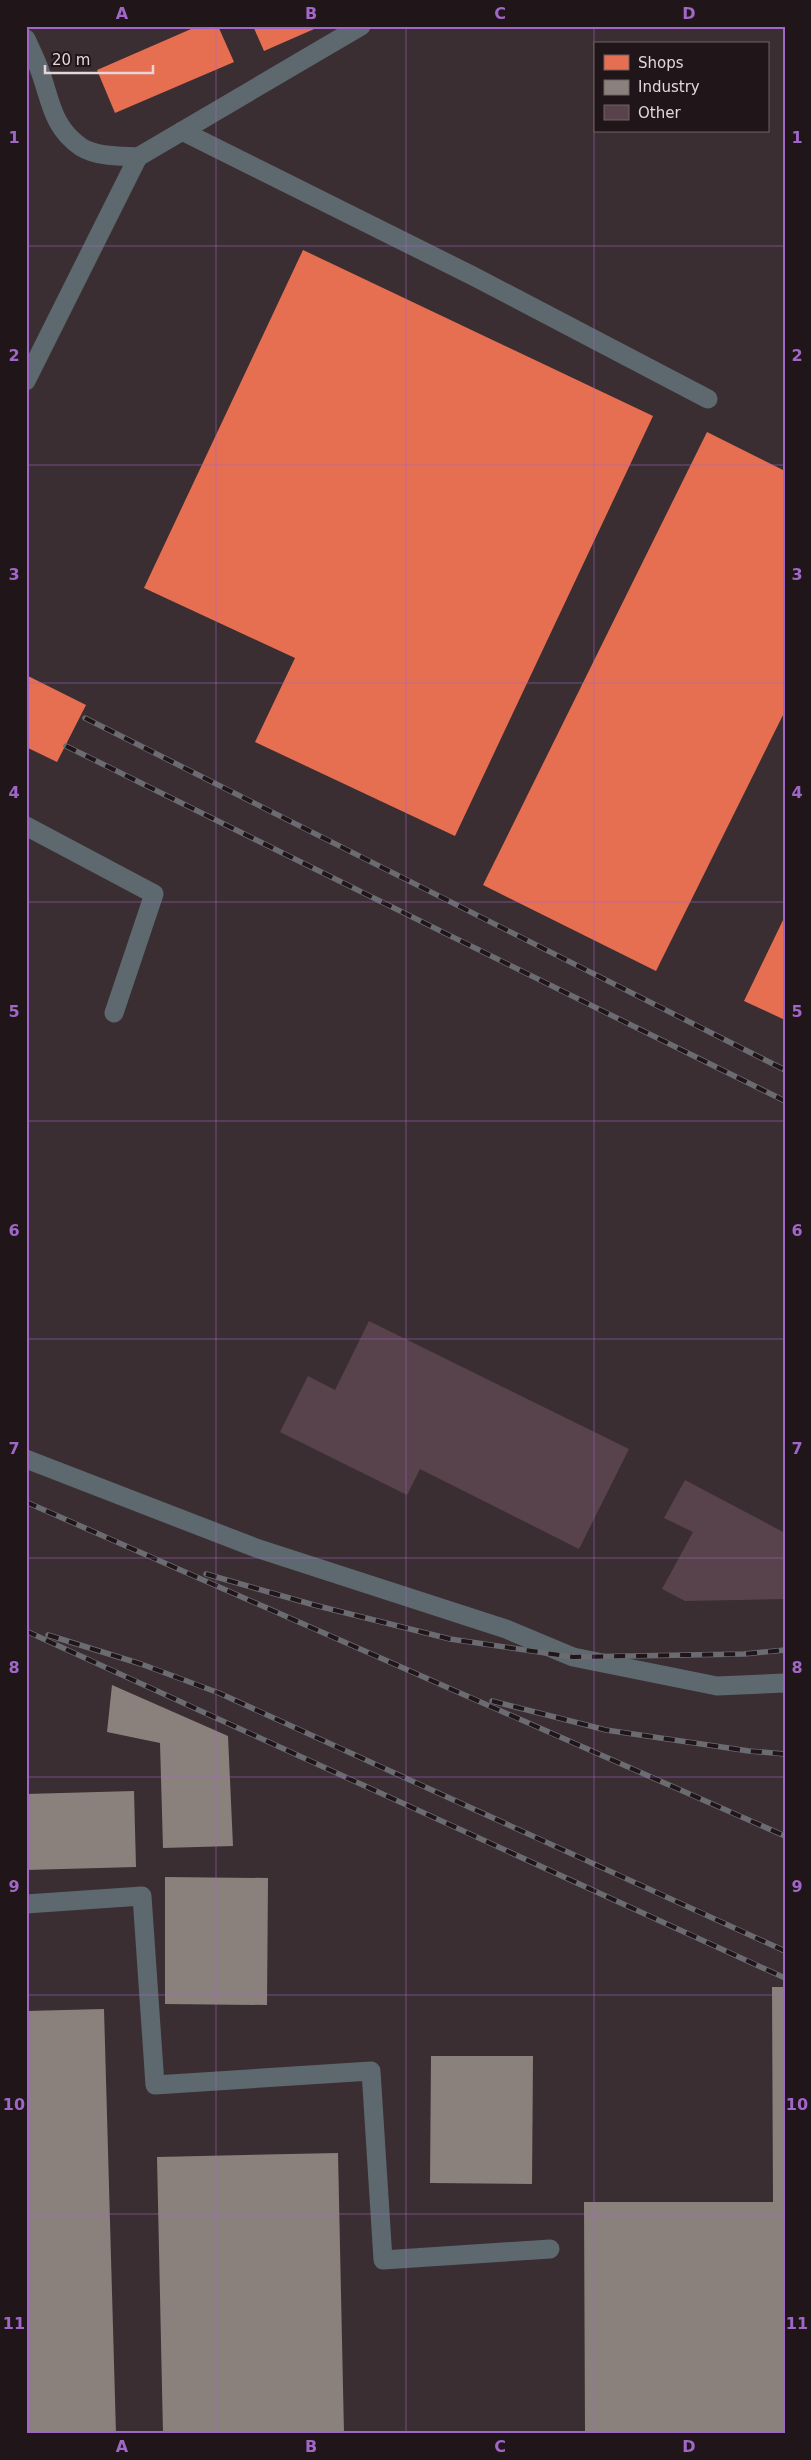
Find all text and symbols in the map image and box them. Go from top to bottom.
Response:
text: A [116,4,129,23]
text: B [305,4,317,23]
text: C [494,4,506,23]
text: D [682,4,696,23]
scale bar [45,42,152,74]
legend [594,42,768,132]
text: 20 m [52,51,90,69]
text: Shops [638,54,684,72]
text: Industry [638,78,700,96]
text: Other [638,104,681,122]
text: 1 [8,128,20,147]
text: 1 [791,128,803,147]
text: 2 [8,346,20,365]
text: 2 [791,346,803,365]
text: 3 [8,565,20,584]
text: 3 [791,565,803,584]
text: 4 [8,783,20,802]
text: 4 [791,783,803,802]
text: 5 [8,1002,20,1021]
text: 5 [791,1002,803,1021]
text: 6 [8,1221,20,1240]
text: 6 [791,1221,803,1240]
text: 7 [8,1439,20,1458]
text: 7 [791,1439,803,1458]
text: 8 [8,1658,20,1677]
text: 8 [791,1658,803,1677]
text: 9 [8,1877,20,1896]
text: 9 [791,1877,803,1896]
text: 10 [3,2095,25,2114]
text: 10 [786,2095,808,2114]
text: 11 [3,2314,25,2333]
text: 11 [786,2314,808,2333]
text: A [116,2437,129,2456]
text: B [305,2437,317,2456]
text: C [494,2437,506,2456]
text: D [682,2437,696,2456]

